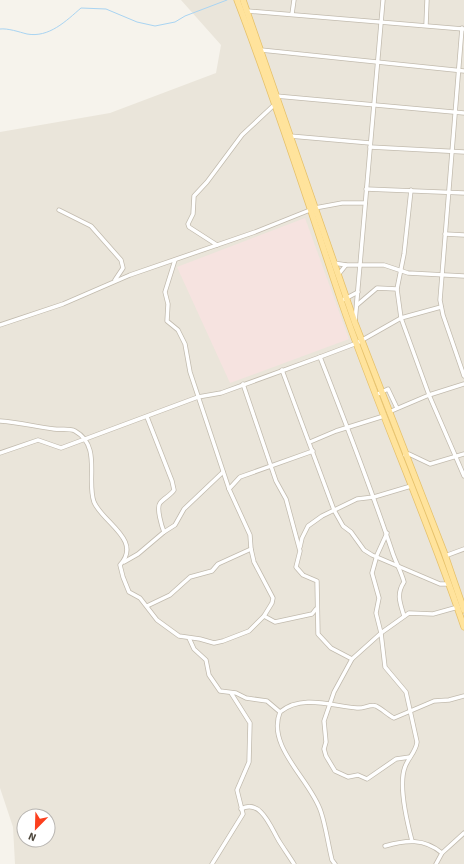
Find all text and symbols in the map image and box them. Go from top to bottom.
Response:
north arrow [16,808,56,848]
text: N [26,828,39,845]

